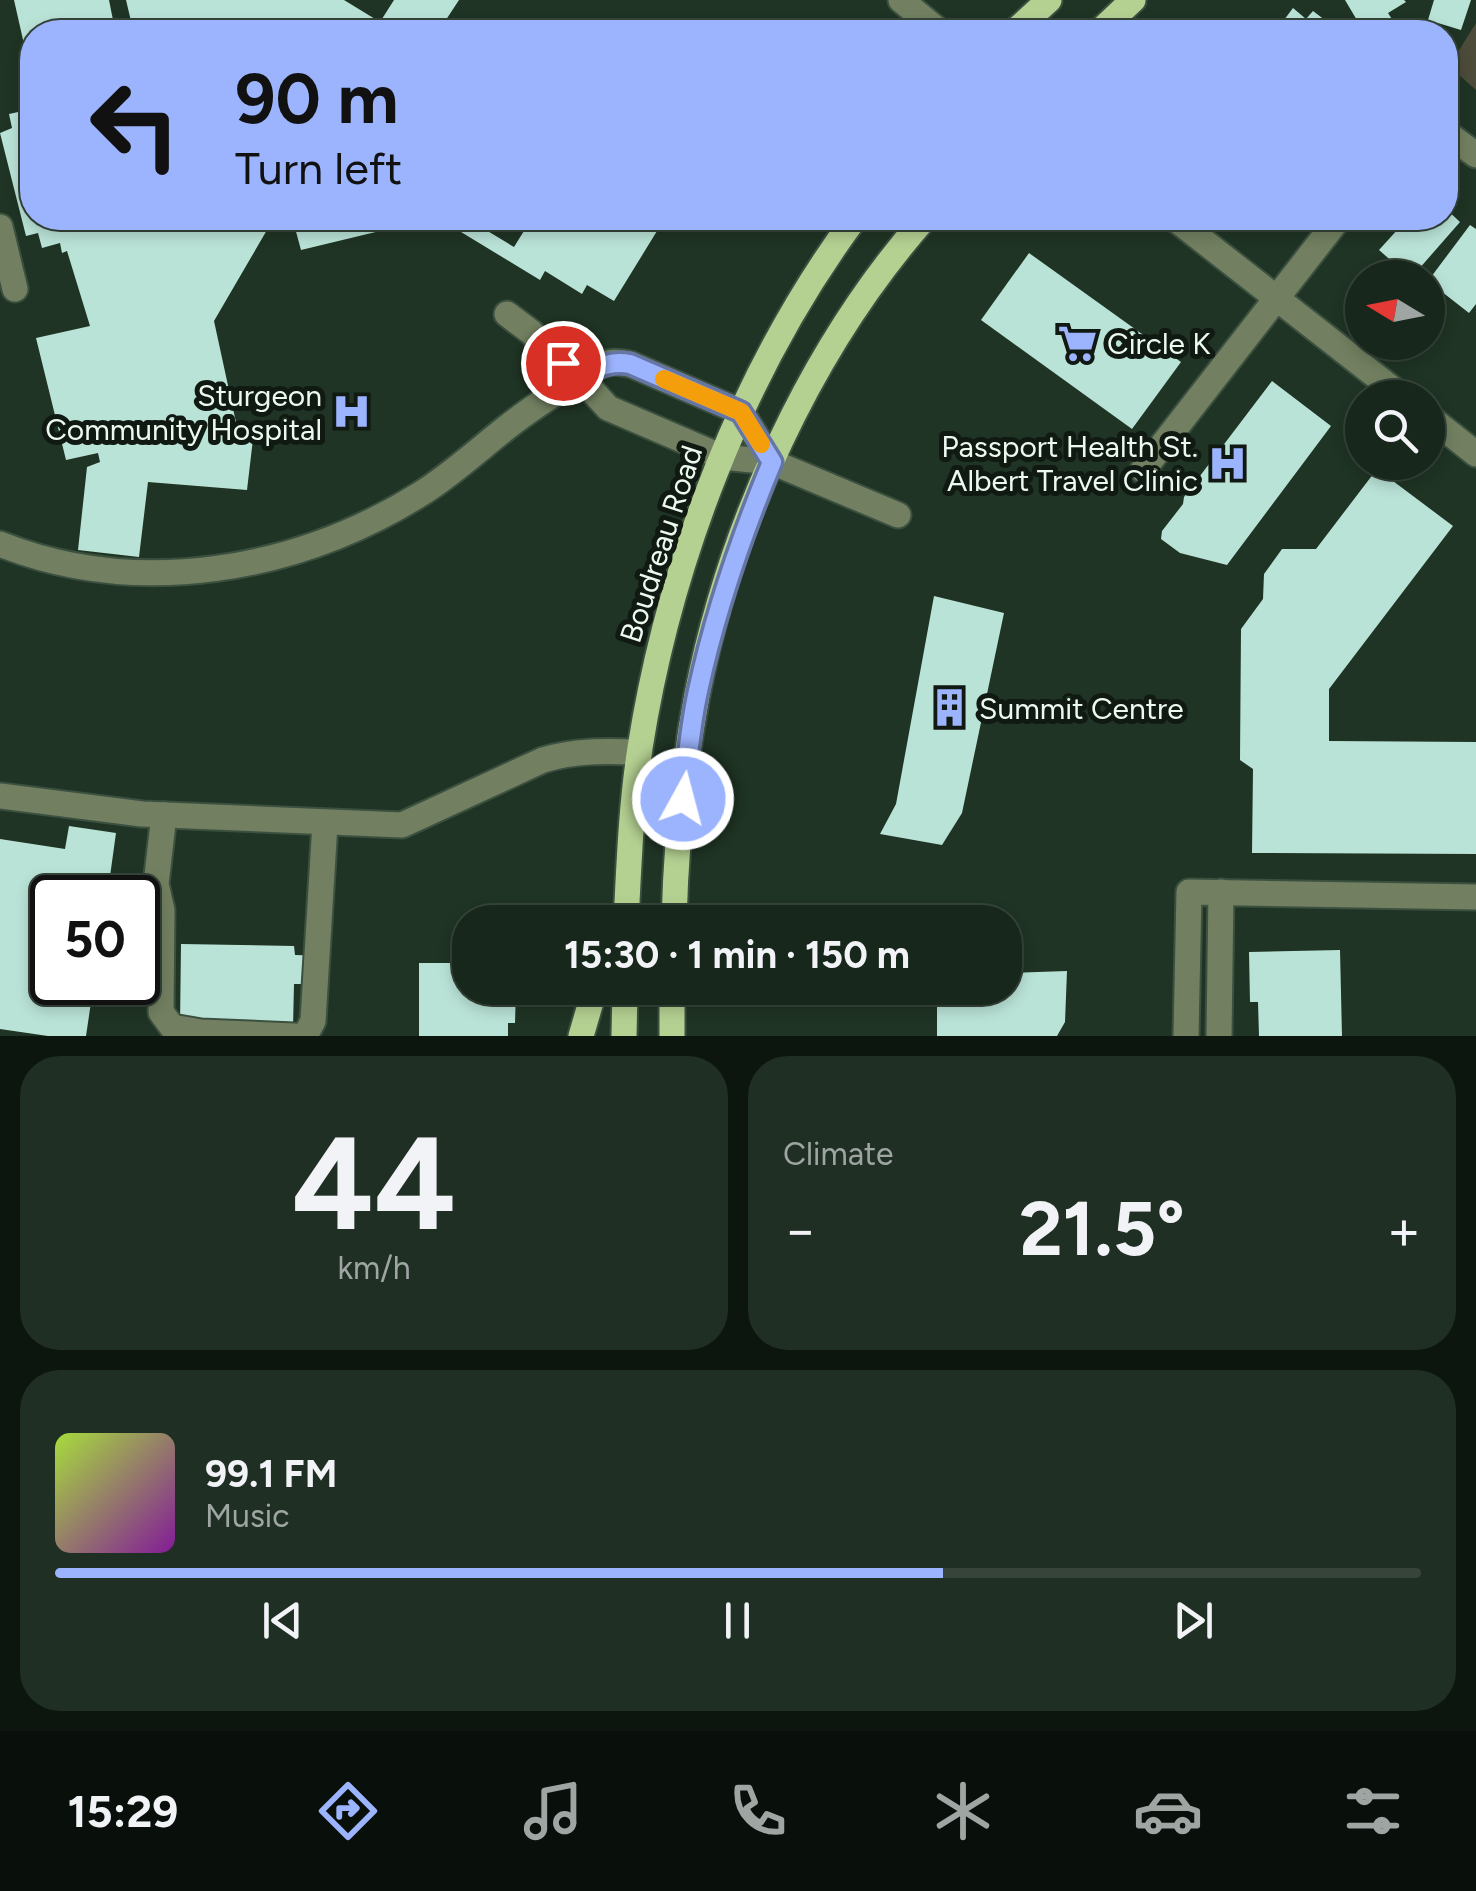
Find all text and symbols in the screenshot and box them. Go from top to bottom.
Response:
text: 90 m [235,56,399,141]
icon: left [70,60,200,190]
text: Turn left [235,141,402,195]
north arrow [1345,260,1445,360]
map controls [1345,260,1445,480]
pin [521,321,606,406]
supermarket icon: Circle K [1056,322,1098,364]
place label: Circle K [1107,325,1211,362]
icon: arrive [536,336,591,391]
place label: Sturgeon Community Hospital [45,377,322,448]
button: search [1345,380,1445,480]
hospital icon: Sturgeon Community Hospital [331,391,373,433]
place label: Passport Health St. Albert Travel Clinic [941,428,1198,499]
street label: Boudreau Road [612,441,710,647]
hospital icon: Passport Health St. Albert Travel Clinic [1207,442,1249,484]
building icon: Summit Centre [928,687,970,729]
place label: Summit Centre [979,690,1184,727]
position arrow [631,747,735,851]
speed limit sign: 50 [30,875,160,1005]
text: 15:30 · 1 min · 150 m [564,932,910,978]
text: 44 [292,1106,456,1262]
text: Climate [783,1135,894,1173]
text: 21.5° [1019,1184,1185,1274]
text: − [783,1197,817,1263]
text: + [1387,1197,1421,1263]
text: km/h [337,1249,411,1287]
text: 99.1 FM [205,1451,337,1497]
text: Music [205,1497,290,1535]
icon: previous [255,1593,310,1648]
icon: pause [710,1593,765,1648]
icon: next [1166,1593,1221,1648]
icon: directions [313,1776,383,1846]
icon: music [518,1776,588,1846]
icon: phone [723,1776,793,1846]
icon: climate [928,1776,998,1846]
icon: car [1133,1776,1203,1846]
icon: filters [1338,1776,1408,1846]
text: 15:29 [68,1784,178,1838]

